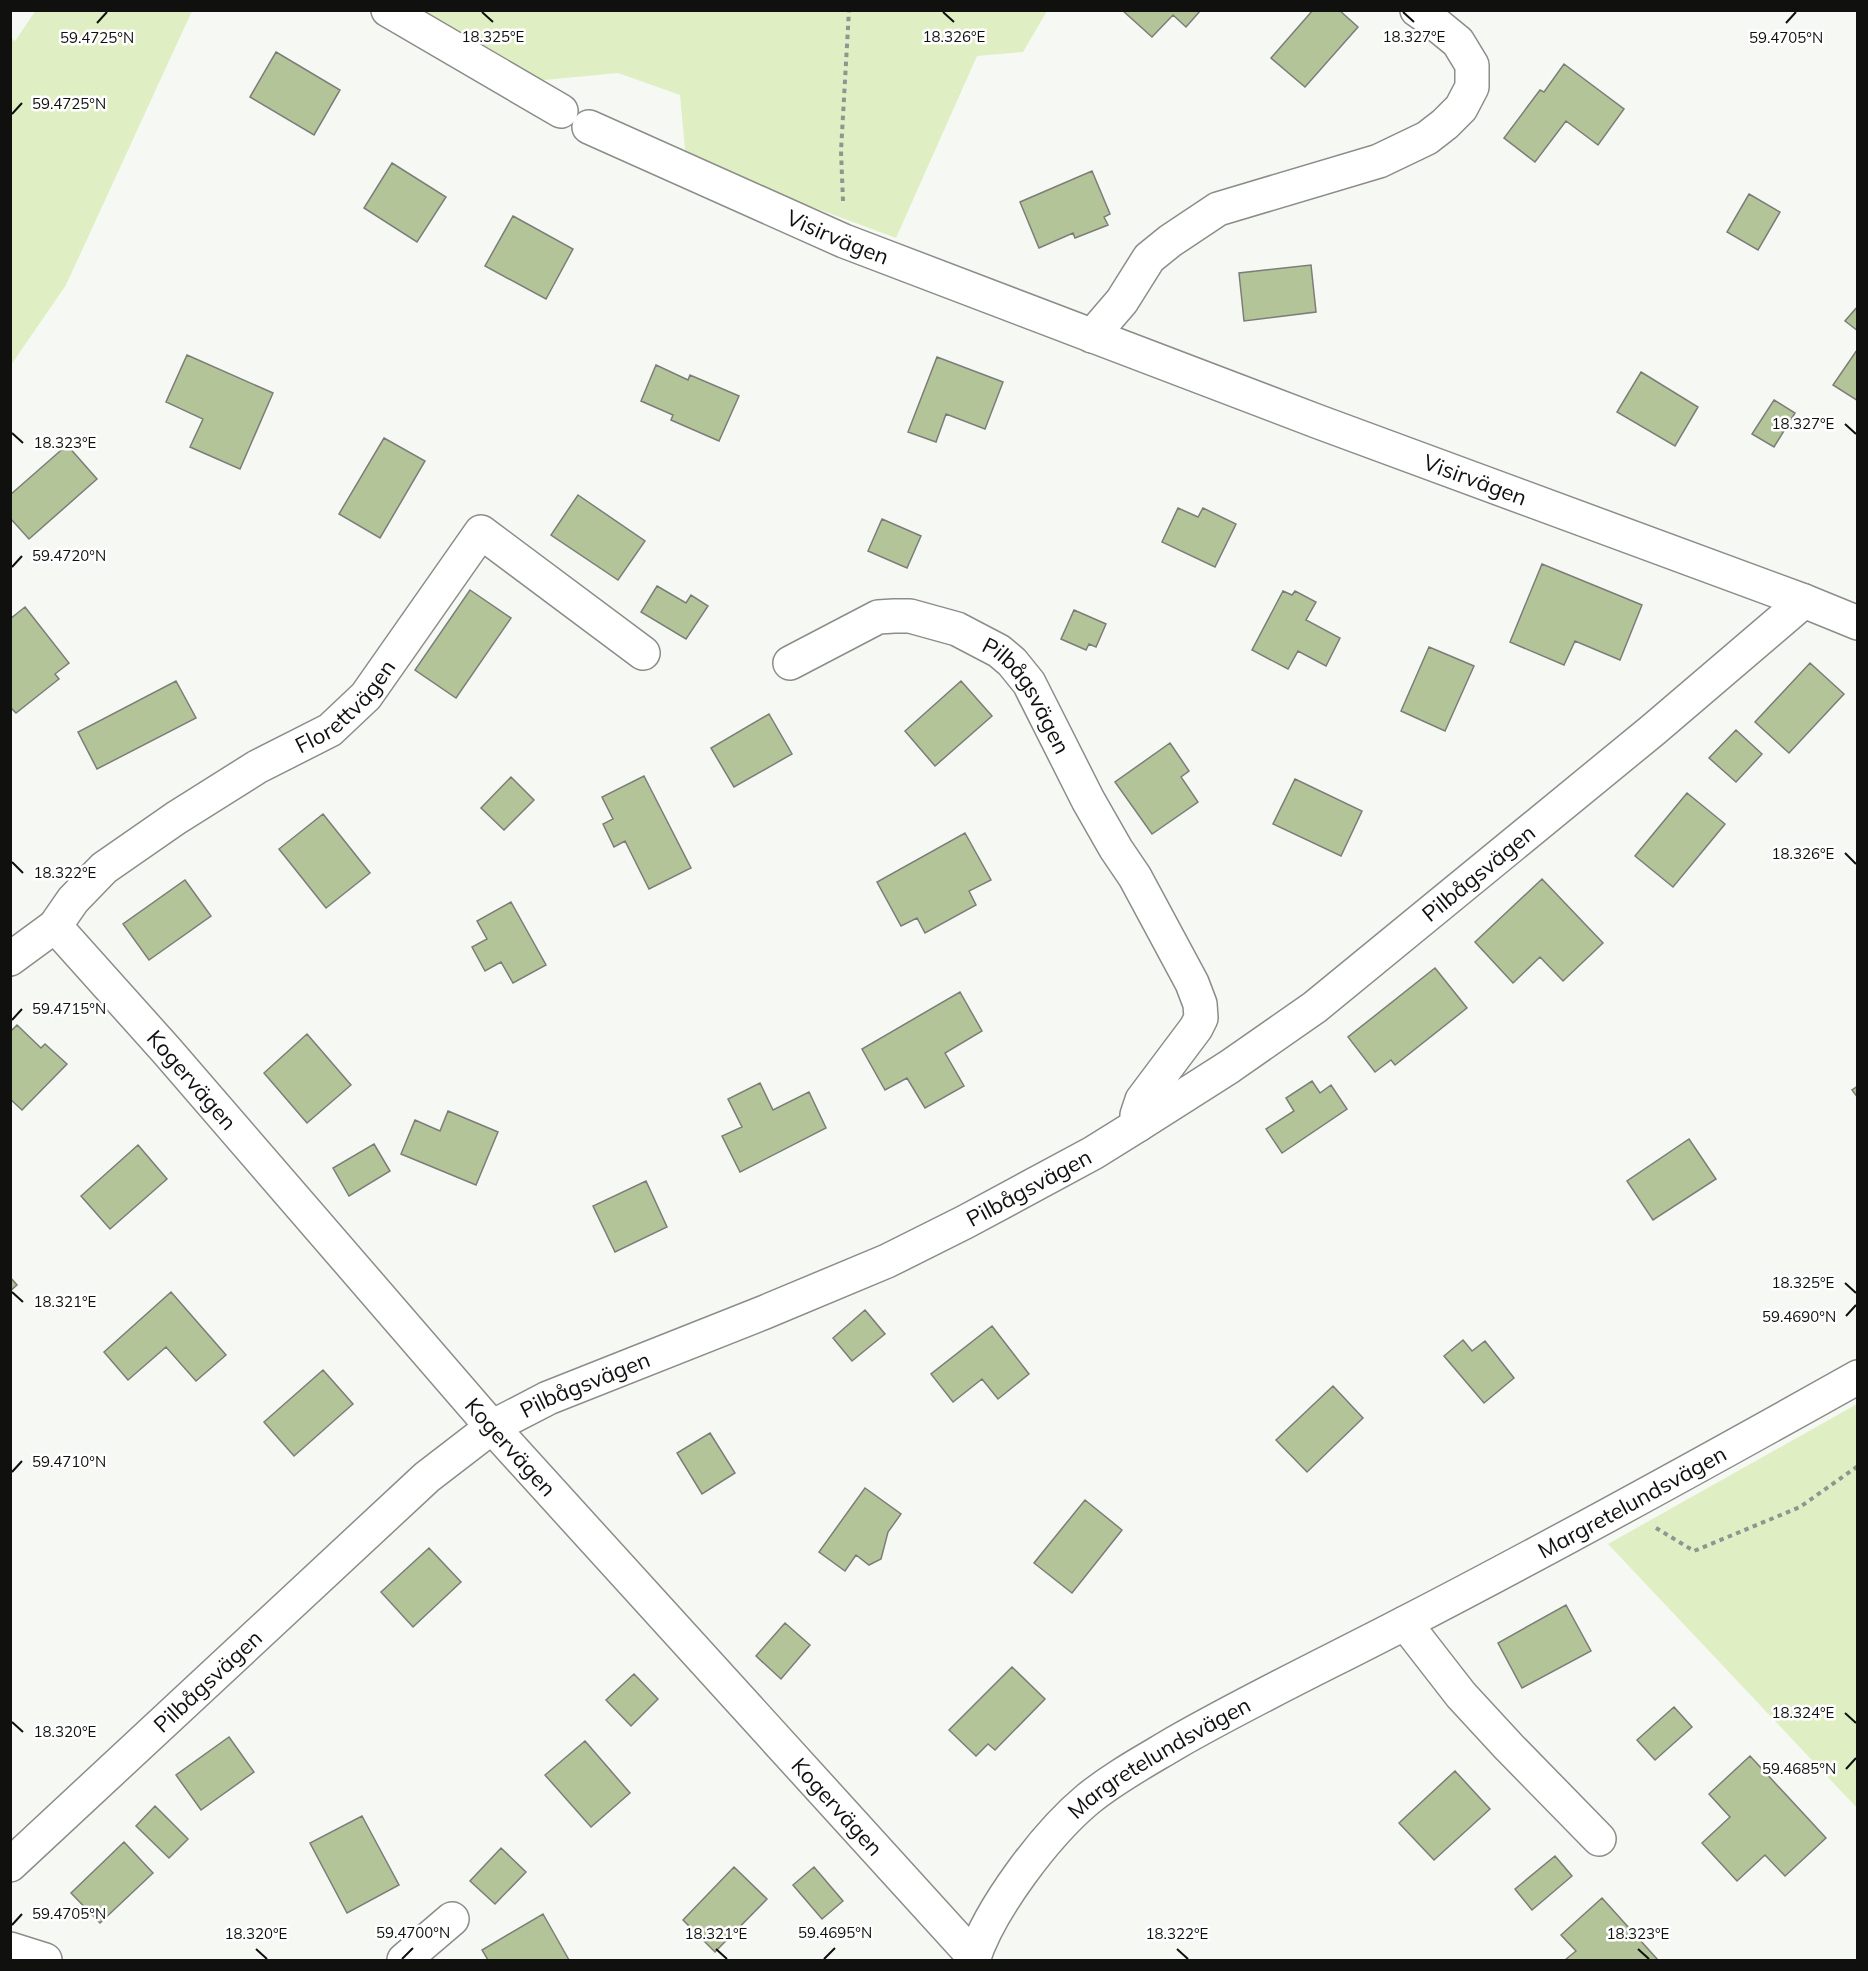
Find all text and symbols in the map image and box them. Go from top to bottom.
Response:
text: 18.325°E [462,27,525,46]
text: 18.326°E [923,27,986,46]
text: 18.327°E [1383,27,1446,46]
text: 59.4725°N [60,28,134,47]
text: 59.4705°N [1749,28,1823,47]
text: 59.4725°N [32,94,106,113]
street label: Visirvägen [782,203,893,271]
text: 18.327°E [1772,414,1835,433]
text: 18.323°E [34,433,97,452]
street label: Visirvägen [1419,448,1531,512]
text: 59.4720°N [32,546,106,565]
street label: Pilbågsvägen [978,631,1076,759]
street label: Florettvägen [290,654,401,759]
street label: Pilbågsvägen [1416,818,1541,928]
text: 18.326°E [1772,844,1835,863]
text: 18.322°E [34,863,97,882]
text: 59.4715°N [32,999,106,1018]
street label: Kogervägen [141,1024,243,1136]
street label: Pilbågsvägen [961,1142,1096,1233]
text: 18.325°E [1772,1273,1835,1292]
text: 18.321°E [34,1292,97,1311]
text: 59.4690°N [1762,1307,1836,1326]
street label: Pilbågsvägen [515,1345,654,1424]
street label: Kogervägen [459,1392,562,1502]
street label: Margretelundsvägen [1533,1439,1731,1565]
text: 59.4710°N [32,1452,106,1471]
street label: Pilbågsvägen [148,1624,268,1738]
street label: Margretelundsvägen [1061,1690,1255,1825]
text: 18.324°E [1772,1703,1835,1722]
text: 18.320°E [34,1722,97,1741]
street label: Kogervägen [785,1752,889,1862]
text: 59.4685°N [1762,1759,1836,1778]
text: 59.4705°N [32,1904,106,1923]
text: 59.4700°N [376,1923,450,1942]
text: 59.4695°N [798,1923,872,1942]
text: 18.320°E [225,1924,288,1943]
text: 18.321°E [685,1924,748,1943]
text: 18.322°E [1146,1924,1209,1943]
text: 18.323°E [1607,1924,1670,1943]

